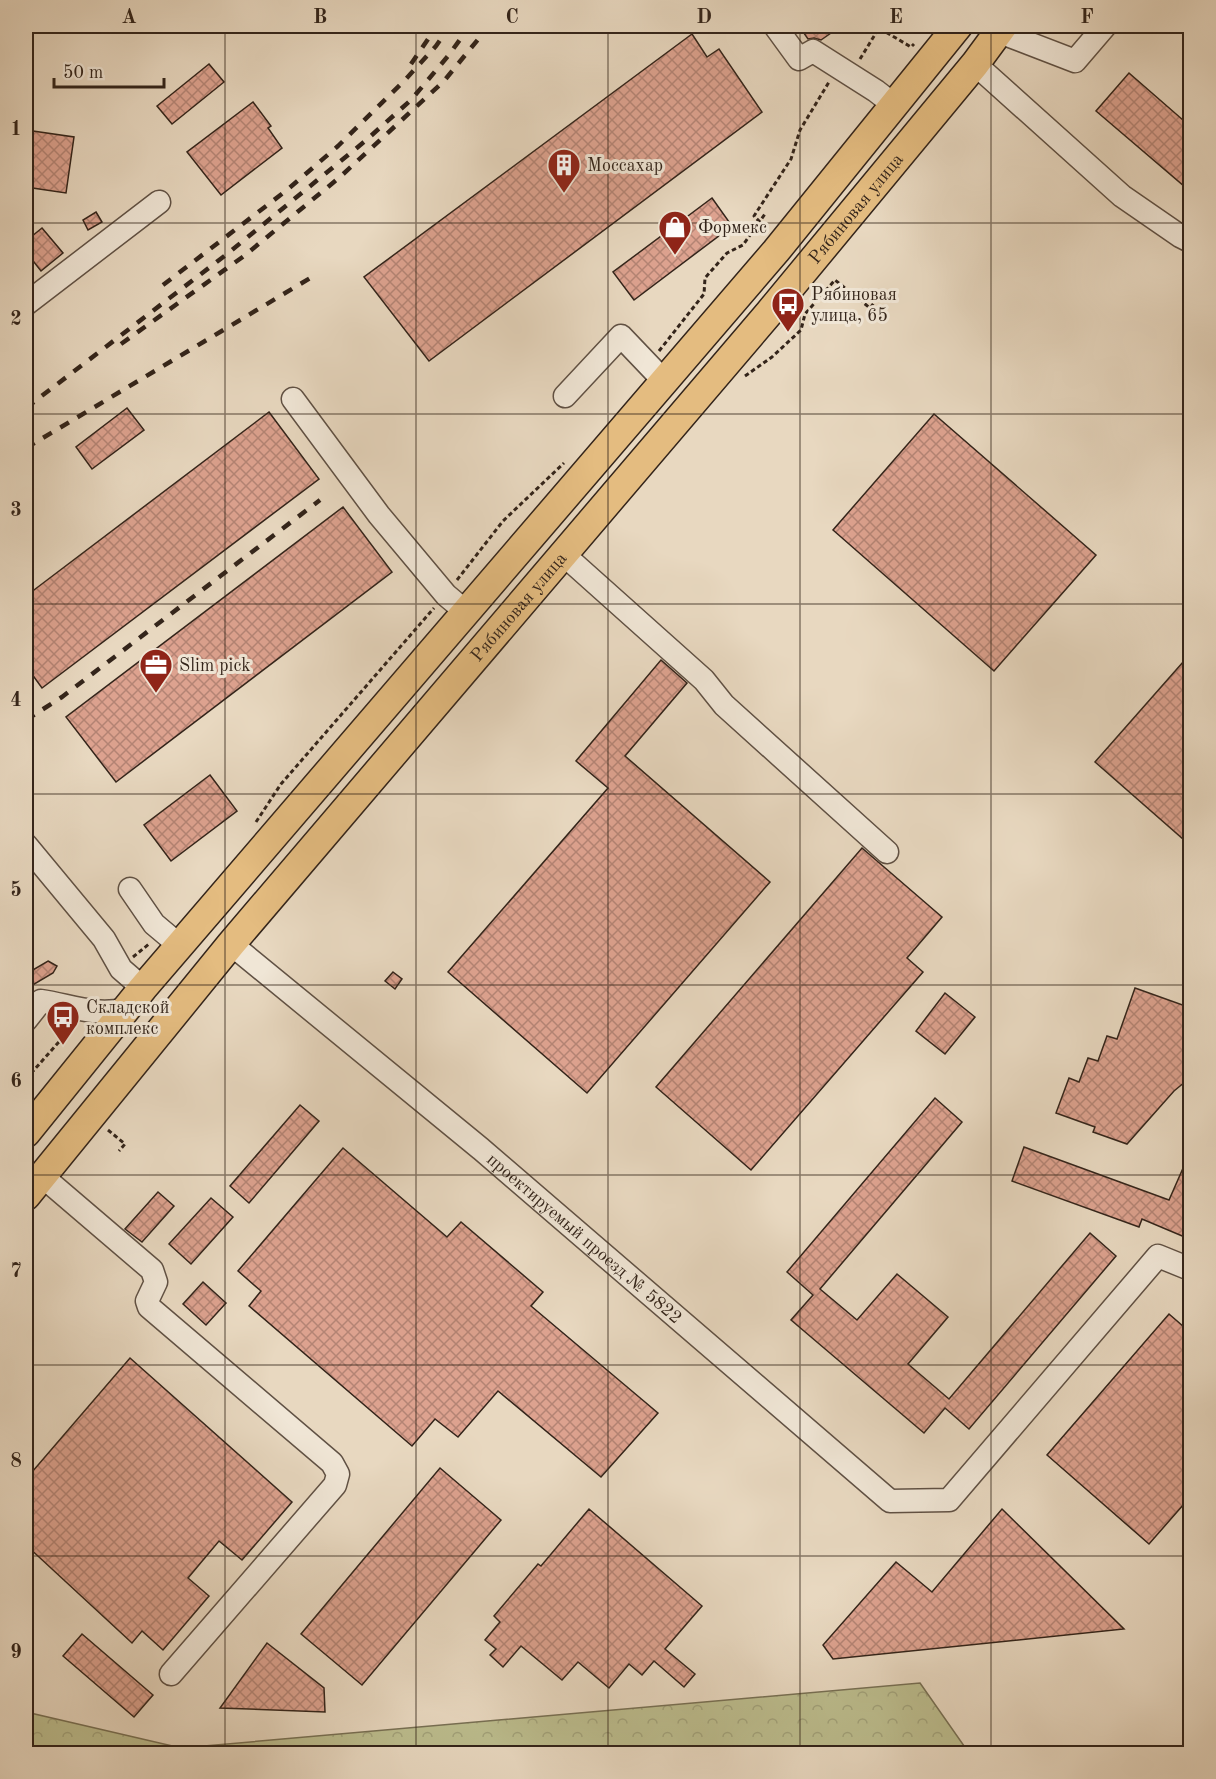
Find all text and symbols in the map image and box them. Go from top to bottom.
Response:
text: A [121,8,137,28]
text: B [313,8,327,28]
text: C [505,8,519,28]
text: D [696,8,712,28]
text: E [889,8,903,28]
text: F [1080,8,1094,28]
scale bar [54,51,164,89]
text: 50 m [63,64,103,82]
text: 1 [10,120,22,140]
building icon: Моссахар [546,147,582,194]
street label: Рябиновая улица [806,150,907,267]
place label: Моссахар [587,157,663,175]
shop icon: Формекс [657,209,693,256]
place label: Формекс [698,219,767,237]
bus stop icon: Рябиновая улица, 65 [770,286,806,333]
place label: Рябиновая улица, 65 [811,286,897,325]
text: 2 [10,310,22,330]
text: 3 [10,501,22,521]
street label: Рябиновая улица [468,549,571,665]
office icon: Slim pick [138,647,174,694]
place label: Slim pick [179,657,251,675]
text: 4 [10,691,22,711]
text: 5 [10,880,22,901]
bus stop icon: Складской комплекс [45,999,81,1046]
place label: Складской комплекс [86,999,169,1038]
text: 6 [10,1072,22,1092]
street label: проектируемый проезд № 5822 [483,1150,685,1328]
text: 7 [10,1262,22,1282]
text: 8 [10,1452,22,1472]
text: 9 [10,1643,22,1663]

